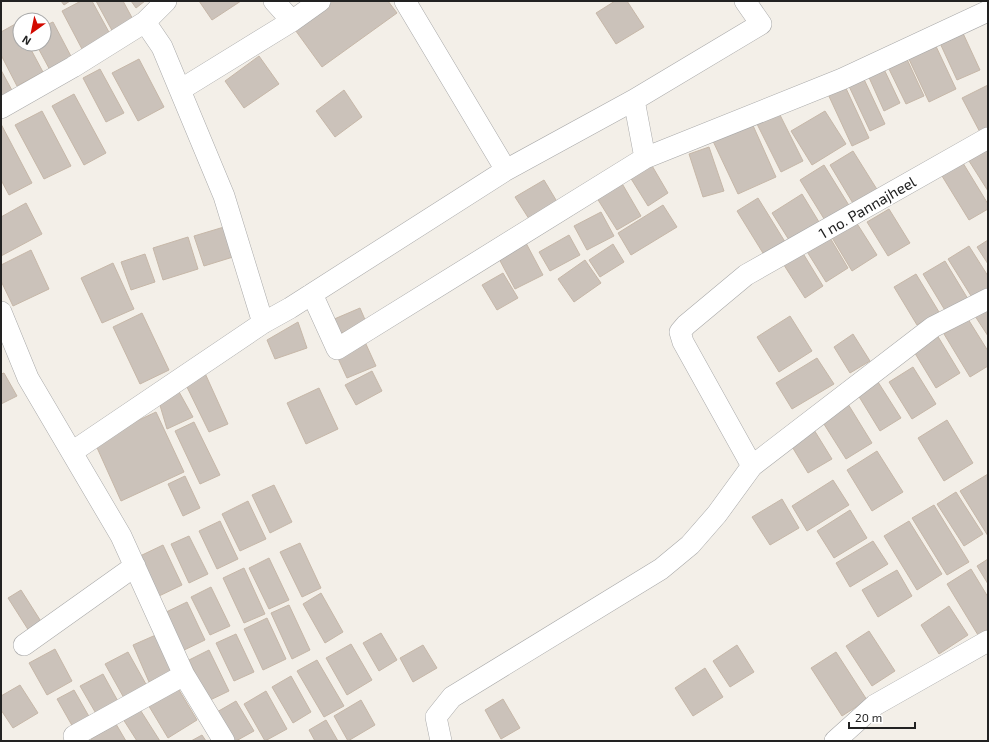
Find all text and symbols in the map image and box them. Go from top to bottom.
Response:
north arrow [12,12,52,52]
text: N [19,33,33,48]
street label: 1 no. Pannajheel [815,172,920,243]
scale bar [849,704,915,730]
text: 20 m [855,710,882,724]

